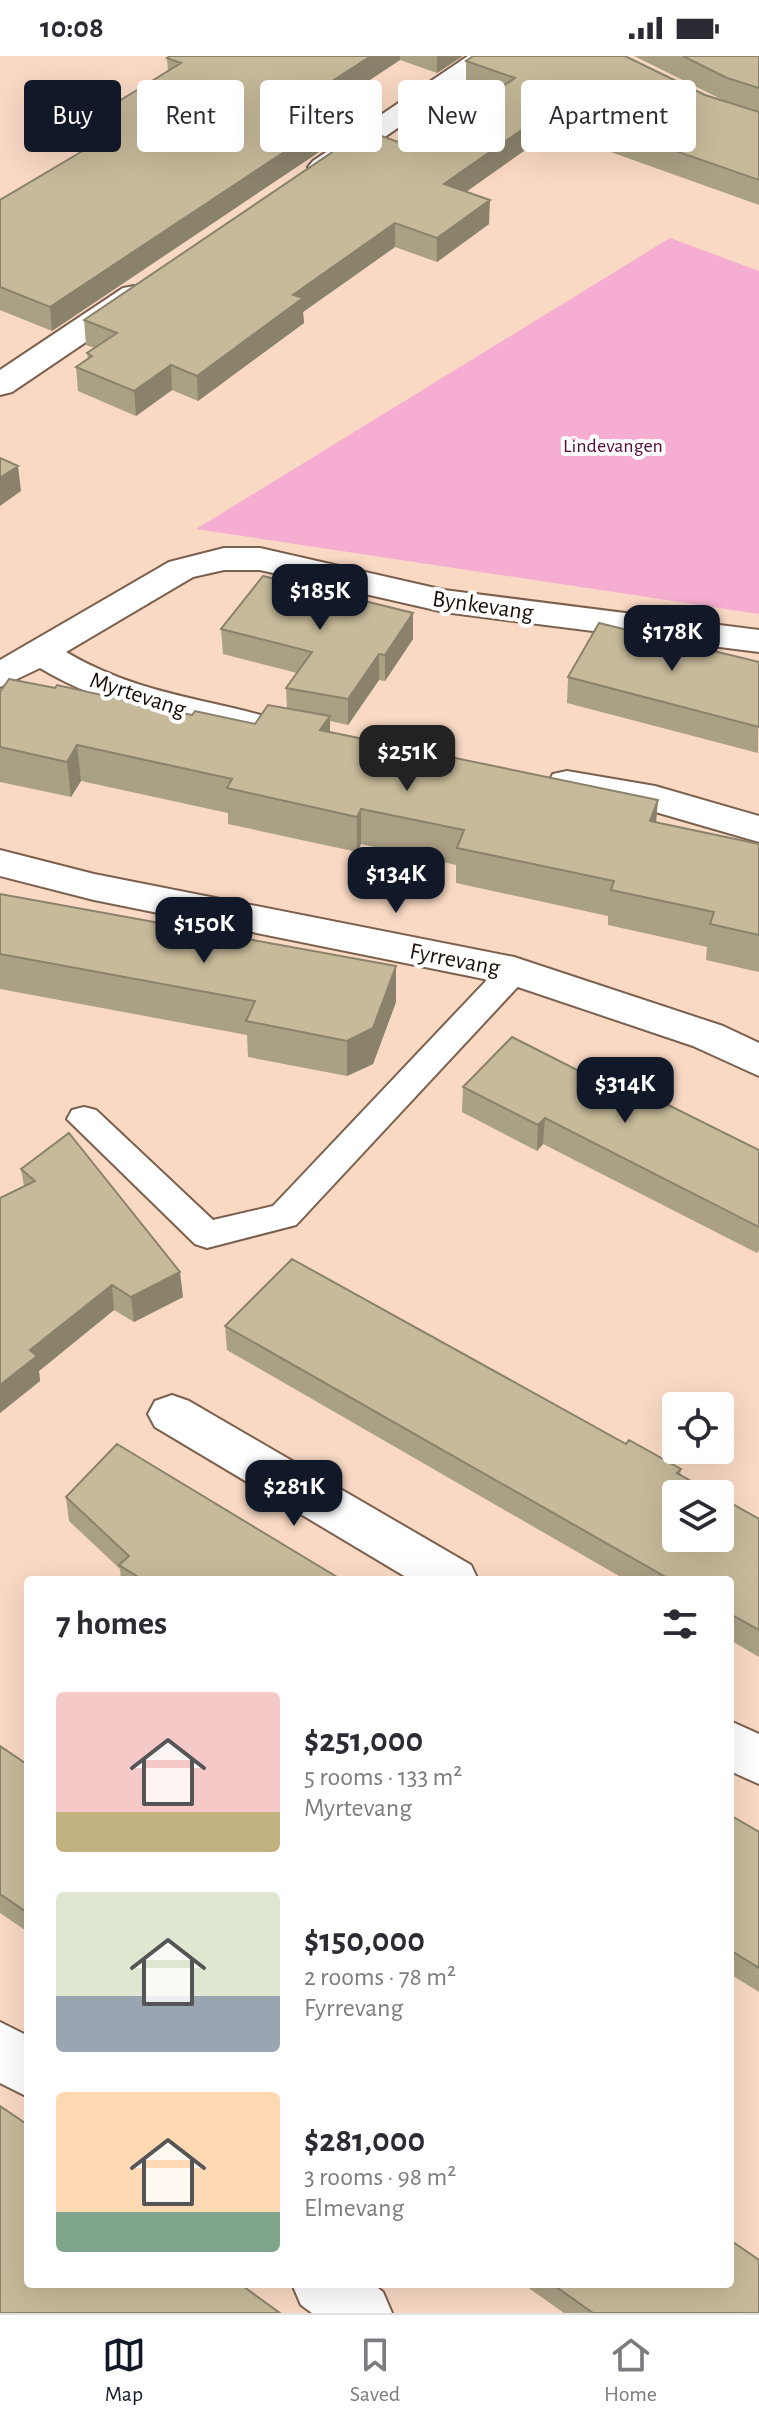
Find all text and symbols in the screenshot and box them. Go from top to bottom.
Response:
text: 10:08 [40,13,104,43]
chip: Buy [24,80,121,152]
chip: Rent [137,80,244,152]
chip: Filters [260,80,382,152]
chip: New [398,80,505,152]
chip: Apartment [521,80,696,152]
park label: Lindevangen [563,436,663,456]
pin: $185K [264,564,376,632]
text: $185K [290,577,350,603]
street label: Bynkevang [431,587,535,625]
pin: $178K [616,605,728,673]
text: $178K [642,618,702,644]
street label: Myrtevang [87,668,189,722]
pin: $251K [351,725,463,793]
text: $251K [377,738,437,764]
pin: $134K [340,847,452,915]
text: $134K [366,860,426,886]
pin: $150K [148,897,260,965]
text: $150K [173,910,235,936]
street label: Fyrrevang [408,939,502,981]
pin: $314K [569,1057,681,1125]
text: $314K [595,1070,655,1096]
map controls [662,1392,734,1552]
button: locate [662,1392,734,1464]
pin: $281K [238,1460,350,1528]
text: $281K [263,1473,325,1499]
button: layers [662,1480,734,1552]
icon: filters [658,1602,702,1646]
text: 7 homes [56,1607,167,1641]
icon: home [120,1724,216,1820]
text: $251,000 [304,1724,423,1758]
text: 5 rooms · 133 m² [304,1764,462,1790]
text: Myrtevang [304,1795,412,1821]
icon: home [120,1924,216,2020]
text: $150,000 [304,1924,425,1958]
text: 2 rooms · 78 m² [304,1964,456,1990]
text: Fyrrevang [304,1995,403,2021]
icon: home [120,2124,216,2220]
text: $281,000 [304,2124,425,2158]
text: 3 rooms · 98 m² [304,2164,456,2190]
text: Elmevang [304,2195,404,2221]
tab: Map [102,2333,146,2407]
tab: Saved [350,2333,400,2407]
tab: Home [604,2333,657,2407]

